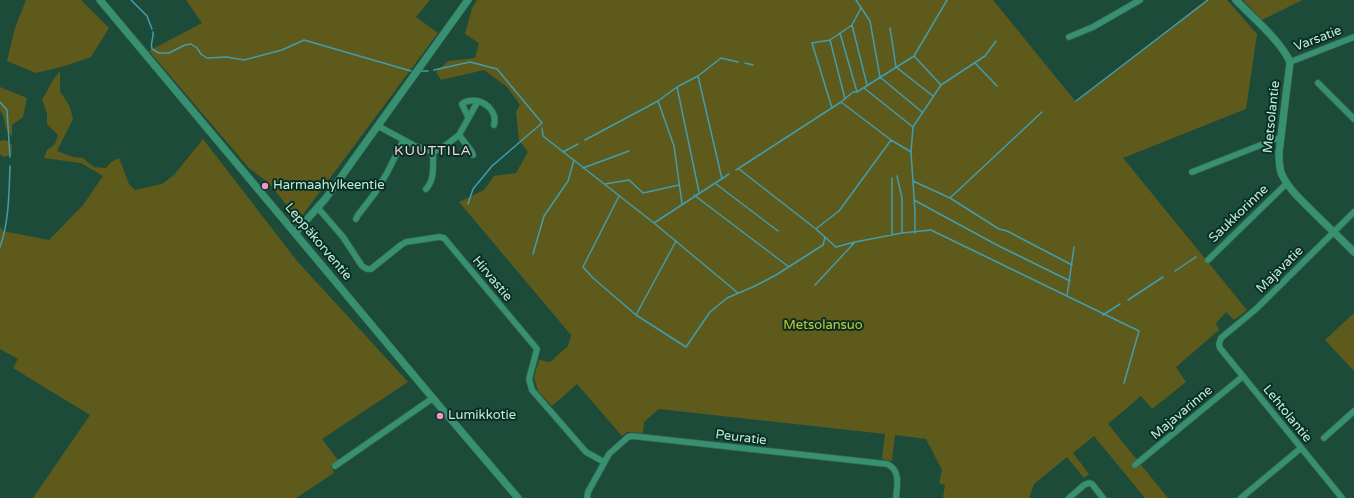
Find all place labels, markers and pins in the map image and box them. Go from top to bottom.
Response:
place label: Harmaahylkeentie [273,178,385,194]
marker: Harmaahylkeentie [260,181,270,191]
place label: Lumikkotie [448,408,516,424]
marker: Lumikkotie [435,411,445,421]

